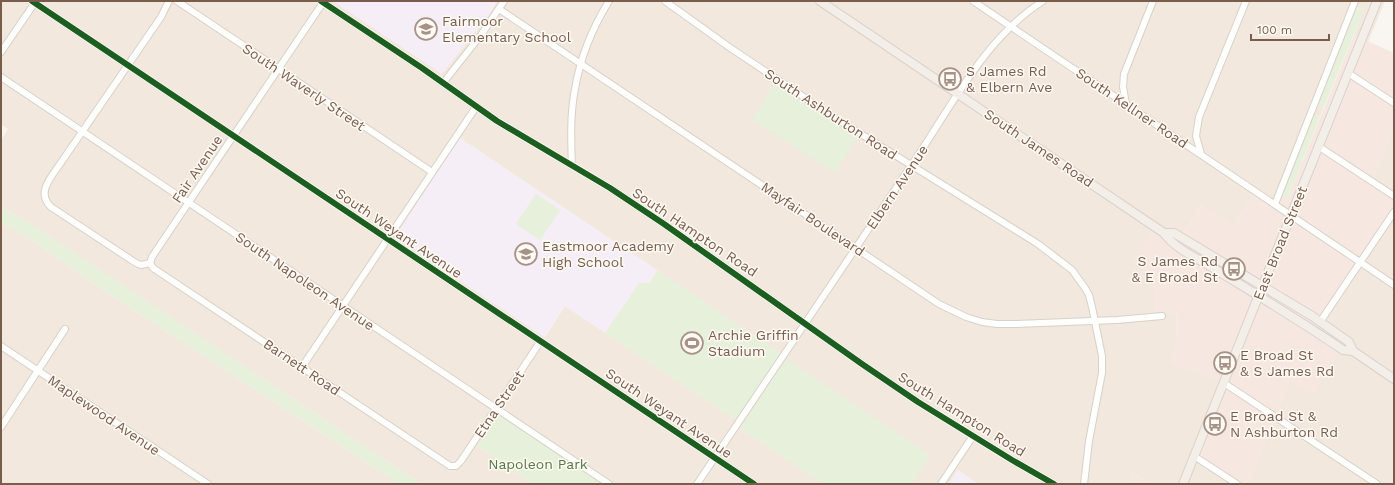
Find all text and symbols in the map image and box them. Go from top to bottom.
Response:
place label: Fairmoor Elementary School [442,13,572,45]
school or university icon: Fairmoor Elementary School [413,16,439,42]
scale bar [1251,16,1329,42]
text: 100 m [1257,23,1292,37]
street label: South Waverly Street [240,40,368,134]
place label: S James Rd & Elbern Ave [966,63,1052,95]
street label: South Ashburton Road [762,65,900,163]
street label: South Kellner Road [1073,65,1191,151]
bus stop icon: S James Rd & Elbern Ave [937,66,963,92]
street label: South James Road [981,105,1097,191]
street label: Fair Avenue [168,132,226,206]
street label: Elbern Avenue [863,142,931,232]
street label: Mayfair Boulevard [758,178,868,260]
street label: South Hampton Road [629,184,761,280]
street label: East Broad Street [1250,184,1310,302]
street label: South Weyant Avenue [333,185,465,281]
street label: South Napoleon Avenue [233,229,377,333]
place label: Eastmoor Academy High School [542,238,675,270]
school or university icon: Eastmoor Academy High School [513,241,539,267]
place label: S James Rd & E Broad St [1131,253,1218,285]
bus stop icon: S James Rd & E Broad St [1221,256,1247,282]
place label: Archie Griffin Stadium [708,327,799,359]
sports icon: Archie Griffin Stadium [679,330,705,356]
street label: Barnett Road [261,335,343,399]
place label: E Broad St & S James Rd [1240,347,1334,379]
bus stop icon: E Broad St & S James Rd [1212,350,1238,376]
street label: South Weyant Avenue [603,365,735,461]
street label: Etna Street [471,367,527,441]
street label: South Hampton Road [895,368,1029,460]
street label: Maplewood Avenue [45,372,163,458]
place label: E Broad St & N Ashburton Rd [1230,408,1338,440]
bus stop icon: E Broad St & N Ashburton Rd [1202,411,1228,437]
park label: Napoleon Park [488,456,588,472]

